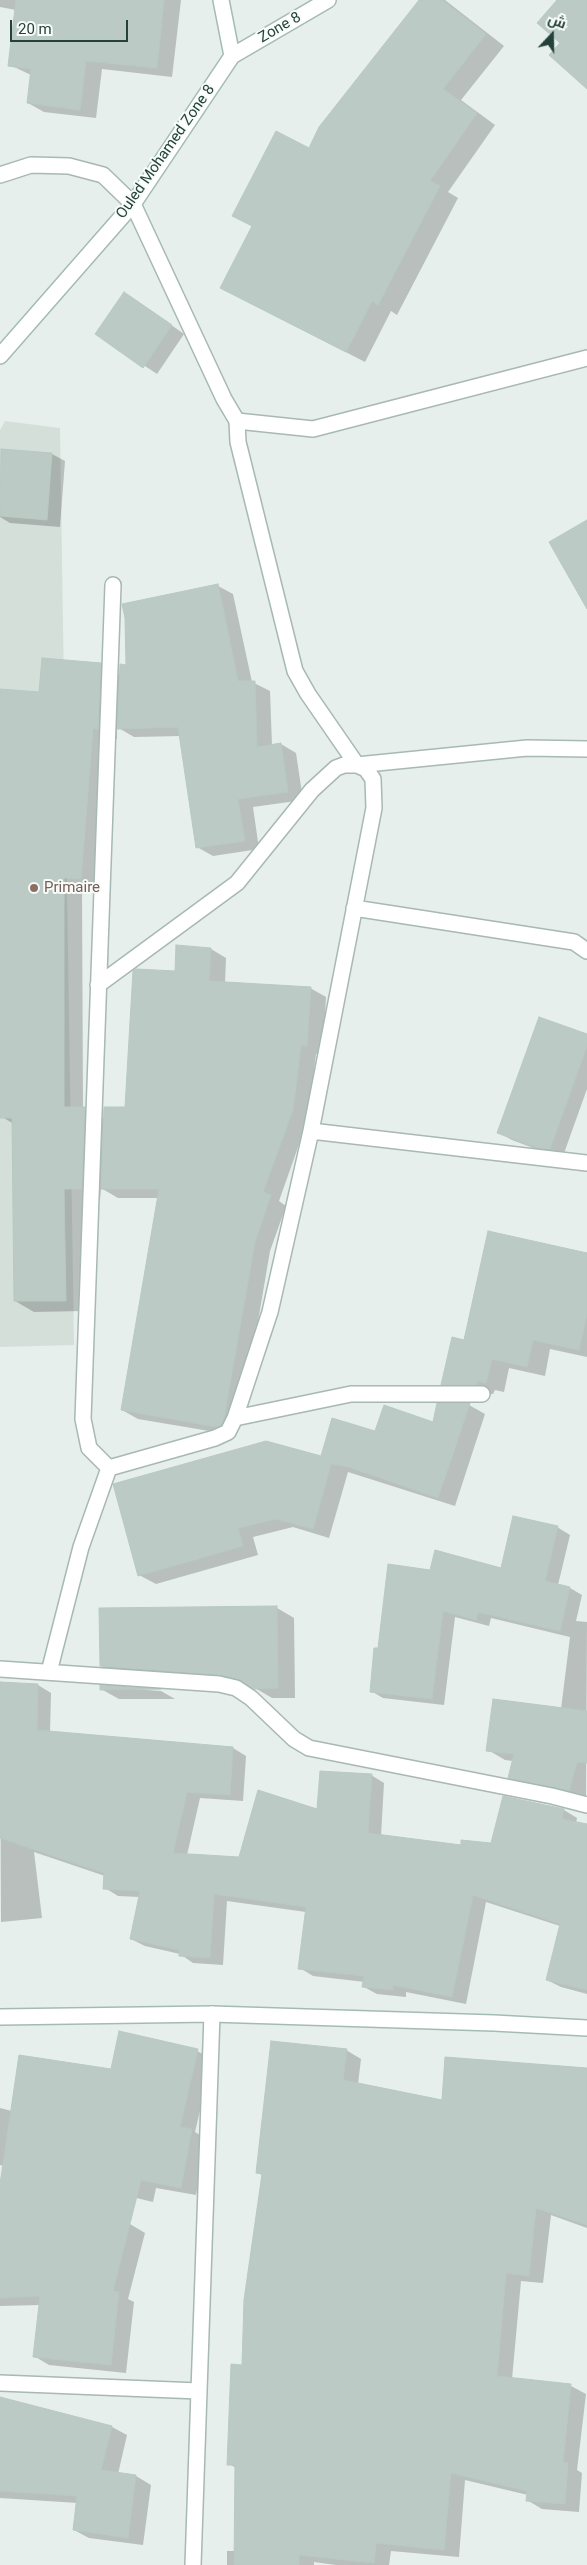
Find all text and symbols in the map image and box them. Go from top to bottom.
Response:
street label: Zone 8 [256,9,304,47]
scale bar [12,10,130,42]
north arrow [527,10,577,60]
text: ش [546,10,569,32]
text: 20 m [18,20,52,38]
street label: Ouled Mohamed Zone 8 [113,82,219,222]
place label: Primaire [44,879,100,897]
marker: Primaire [28,882,40,894]

